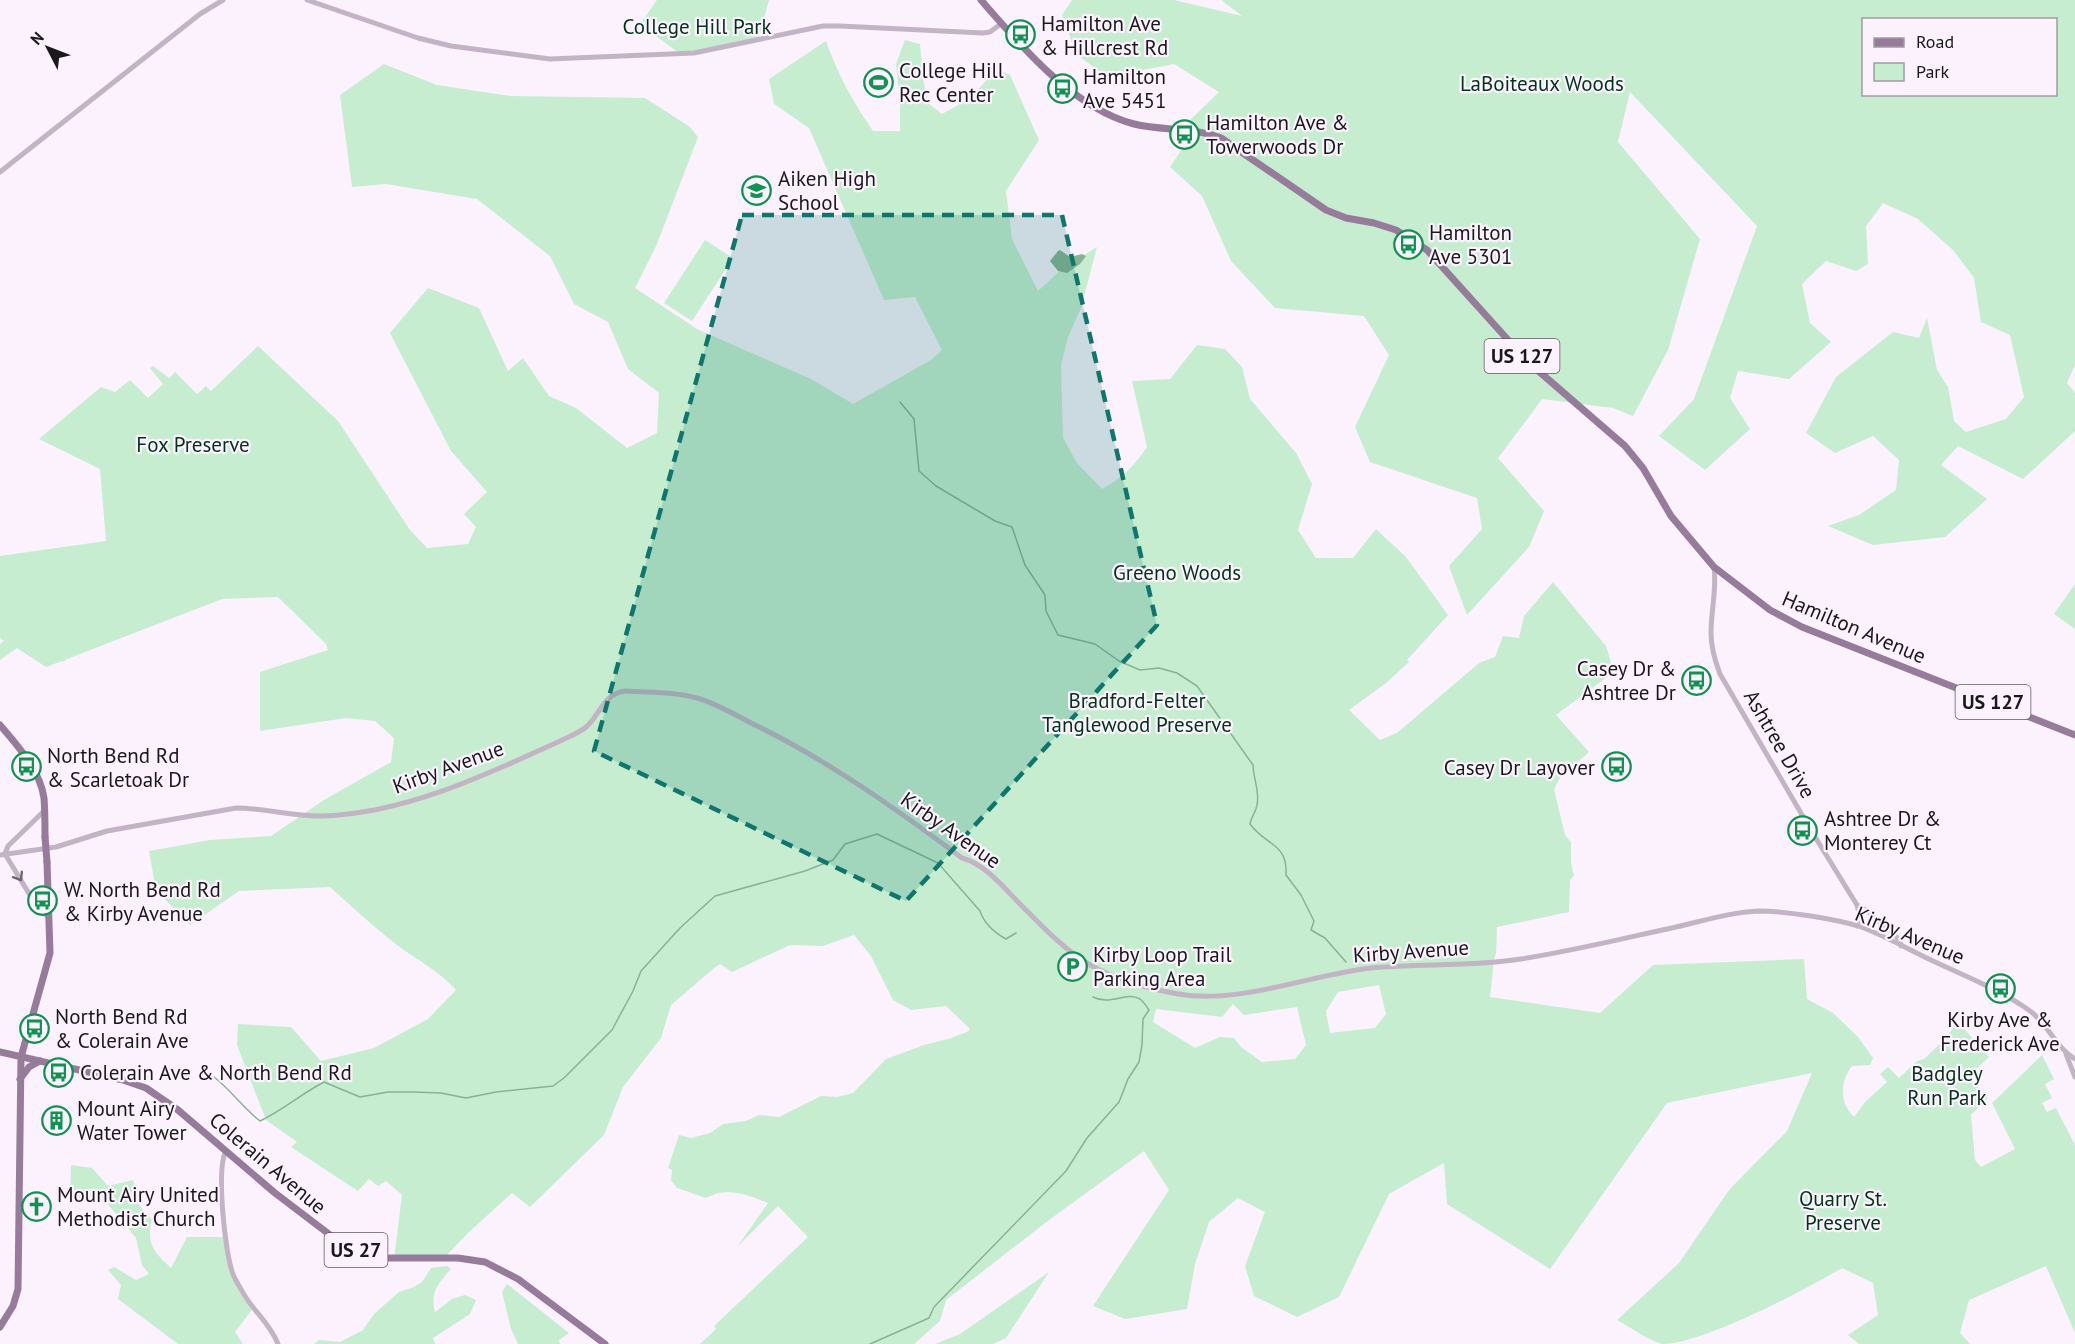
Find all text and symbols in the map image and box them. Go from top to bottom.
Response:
place label: Hamilton Ave & Hillcrest Rd [1041,10,1168,61]
park label: College Hill Park [623,13,772,40]
north arrow [18,18,78,78]
legend [1862,18,2057,96]
bus stop icon: Hamilton Ave & Hillcrest Rd [1004,19,1036,51]
text: N [26,27,48,49]
text: Road [1916,30,1954,53]
place label: College Hill Rec Center [899,57,1004,108]
text: Park [1916,60,1949,83]
place label: Hamilton Ave 5451 [1083,63,1167,114]
sports icon: College Hill Rec Center [862,66,894,98]
park label: LaBoiteaux Woods [1460,70,1624,97]
bus stop icon: Hamilton Ave 5451 [1046,72,1078,104]
place label: Hamilton Ave & Towerwoods Dr [1206,109,1349,160]
bus stop icon: Hamilton Ave & Towerwoods Dr [1169,118,1201,150]
place label: Aiken High School [778,165,876,216]
school or university icon: Aiken High School [741,174,773,206]
place label: Hamilton Ave 5301 [1429,219,1513,270]
bus stop icon: Hamilton Ave 5301 [1392,228,1424,260]
road number: US 127 [1484,339,1559,373]
park label: Fox Preserve [136,431,250,458]
park label: Greeno Woods [1113,559,1241,586]
street label: Hamilton Avenue [1778,585,1930,669]
place label: Casey Dr & Ashtree Dr [1577,655,1676,706]
bus stop icon: Casey Dr & Ashtree Dr [1681,664,1713,696]
street label: Ashtree Drive [1738,685,1822,803]
road number: US 127 [1956,685,2030,719]
park label: Bradford-Felter Tanglewood Preserve [1042,687,1232,738]
street label: Kirby Avenue [389,734,507,800]
place label: North Bend Rd & Scarletoak Dr [47,742,189,793]
bus stop icon: North Bend Rd & Scarletoak Dr [10,751,42,783]
bus stop icon: Casey Dr Layover [1600,751,1632,783]
place label: Casey Dr Layover [1444,754,1595,781]
street label: Kirby Avenue [896,786,1006,874]
place label: Ashtree Dr & Monterey Ct [1824,805,1941,856]
bus stop icon: Ashtree Dr & Monterey Ct [1787,814,1819,846]
one-way arrow [12,871,24,881]
place label: W. North Bend Rd & Kirby Avenue [64,876,221,927]
bus stop icon: W. North Bend Rd & Kirby Avenue [27,885,59,917]
street label: Kirby Avenue [1851,900,1969,970]
street label: Kirby Avenue [1352,933,1470,969]
place label: Kirby Loop Trail Parking Area [1093,941,1232,992]
parking icon: Kirby Loop Trail Parking Area [1056,950,1088,982]
bus stop icon: Kirby Ave & Frederick Ave [1984,972,2016,1004]
place label: North Bend Rd & Colerain Ave [55,1003,189,1054]
place label: Kirby Ave & Frederick Ave [1940,1006,2060,1057]
bus stop icon: North Bend Rd & Colerain Ave [18,1012,50,1044]
bus stop icon: Colerain Ave & North Bend Rd [43,1056,75,1088]
place label: Colerain Ave & North Bend Rd [80,1059,352,1086]
park label: Badgley Run Park [1907,1060,1987,1111]
place label: Mount Airy Water Tower [77,1095,187,1146]
building icon: Mount Airy Water Tower [40,1104,72,1136]
street label: Colerain Avenue [204,1106,332,1220]
place label: Mount Airy United Methodist Church [57,1181,219,1232]
park label: Quarry St. Preserve [1799,1185,1887,1236]
church icon: Mount Airy United Methodist Church [20,1190,52,1222]
road number: US 27 [324,1233,388,1267]

